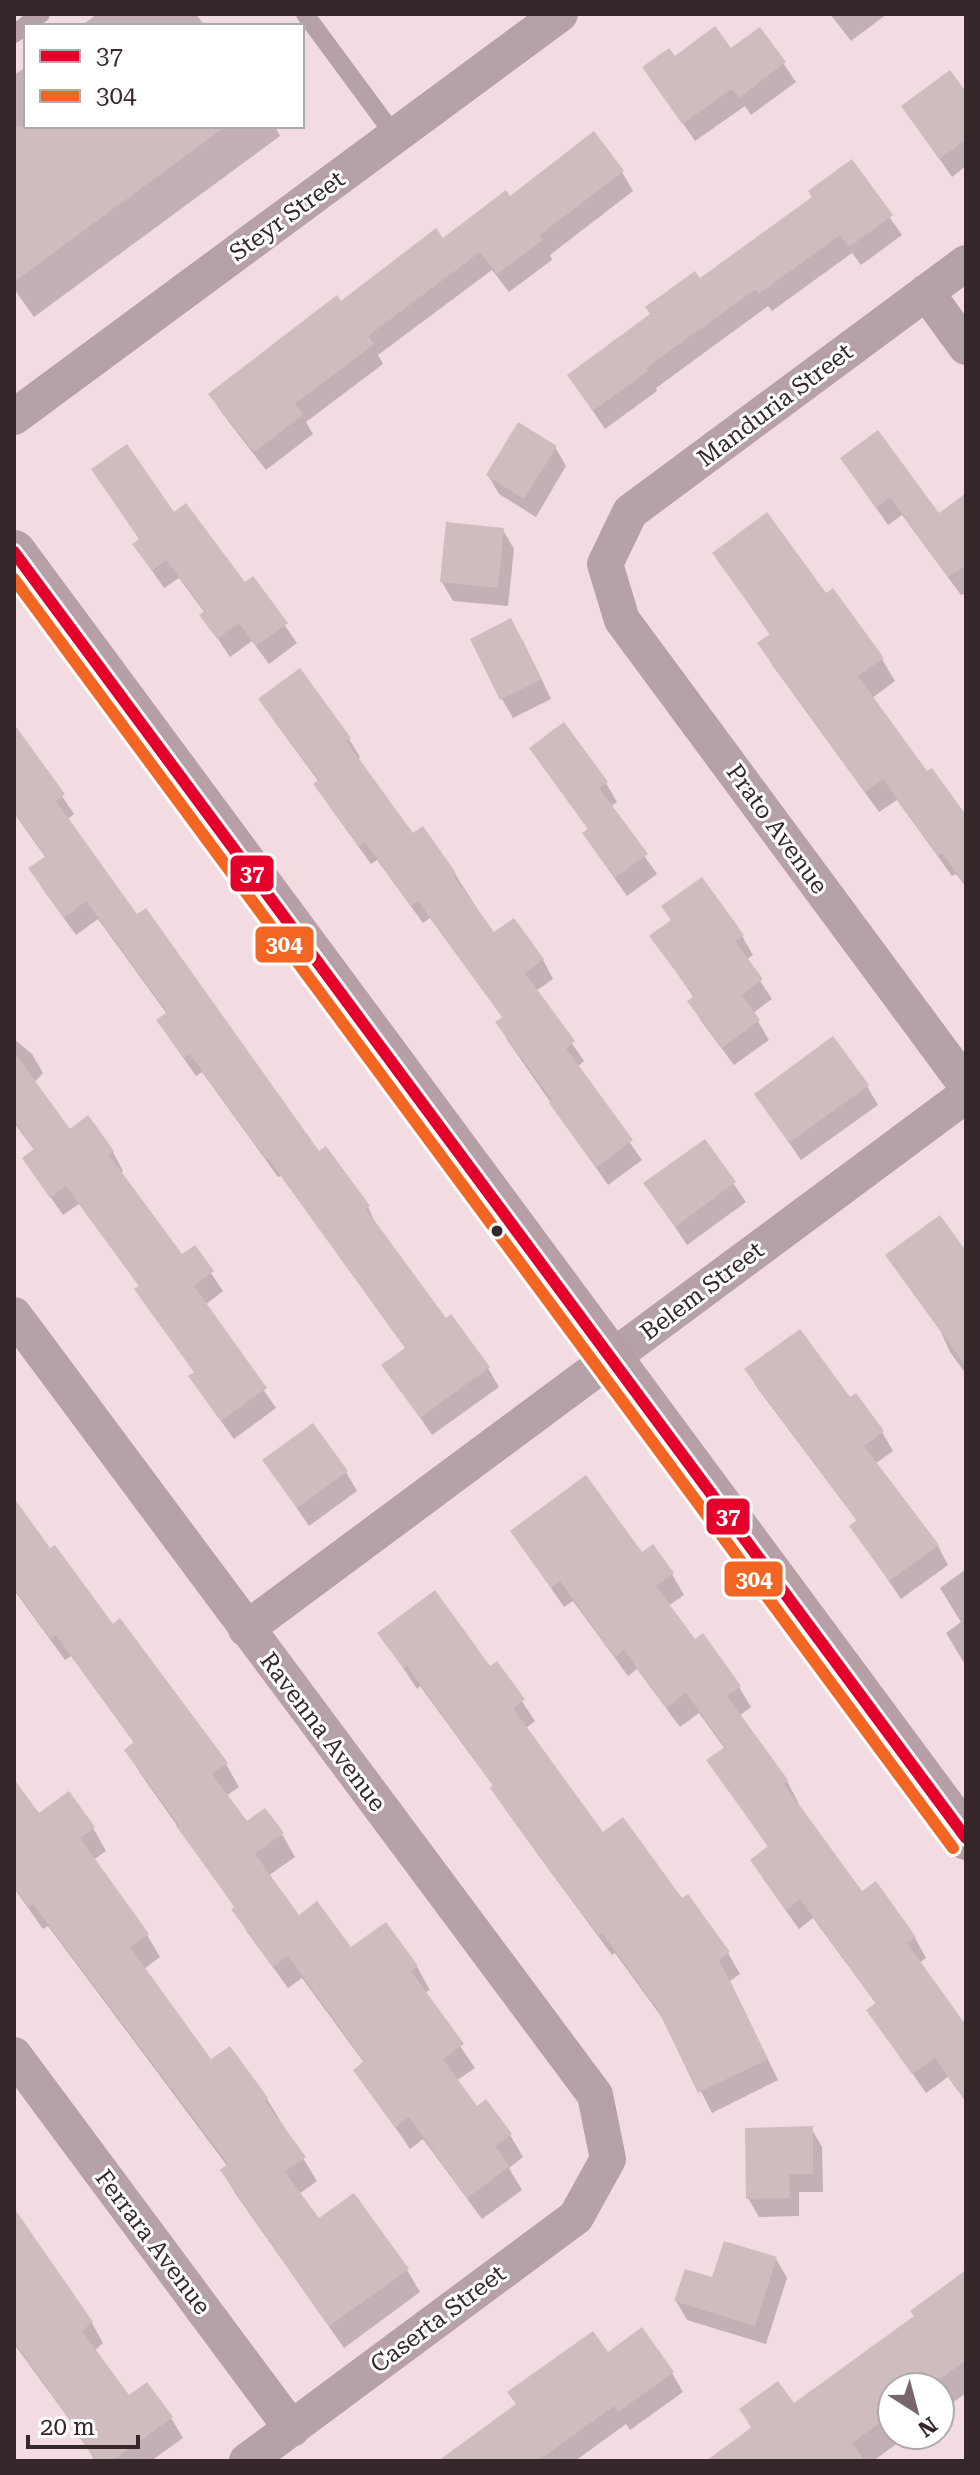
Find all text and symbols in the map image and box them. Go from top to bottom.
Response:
legend [24,24,304,128]
text: 37 [96,42,123,70]
text: 304 [96,82,137,110]
street label: Steyr Street [224,165,350,267]
street label: Manduria Street [692,338,858,472]
street label: Prato Avenue [721,759,833,899]
line badge: 37 [229,854,275,893]
text: 37 [240,861,264,886]
line badge: 304 [254,925,315,964]
text: 304 [266,932,303,957]
unlabelled marker [489,1223,505,1239]
street label: Belem Street [635,1236,769,1346]
line badge: 37 [705,1497,751,1536]
text: 37 [716,1504,740,1529]
line badge: 304 [723,1560,784,1598]
text: 304 [736,1567,773,1592]
street label: Ravenna Avenue [254,1647,392,1817]
street label: Ferrara Avenue [90,2164,216,2320]
street label: Caserta Street [365,2259,511,2379]
north arrow [876,2371,956,2451]
scale bar [28,2399,138,2449]
text: N [913,2412,942,2442]
text: 20 m [40,2413,95,2441]

